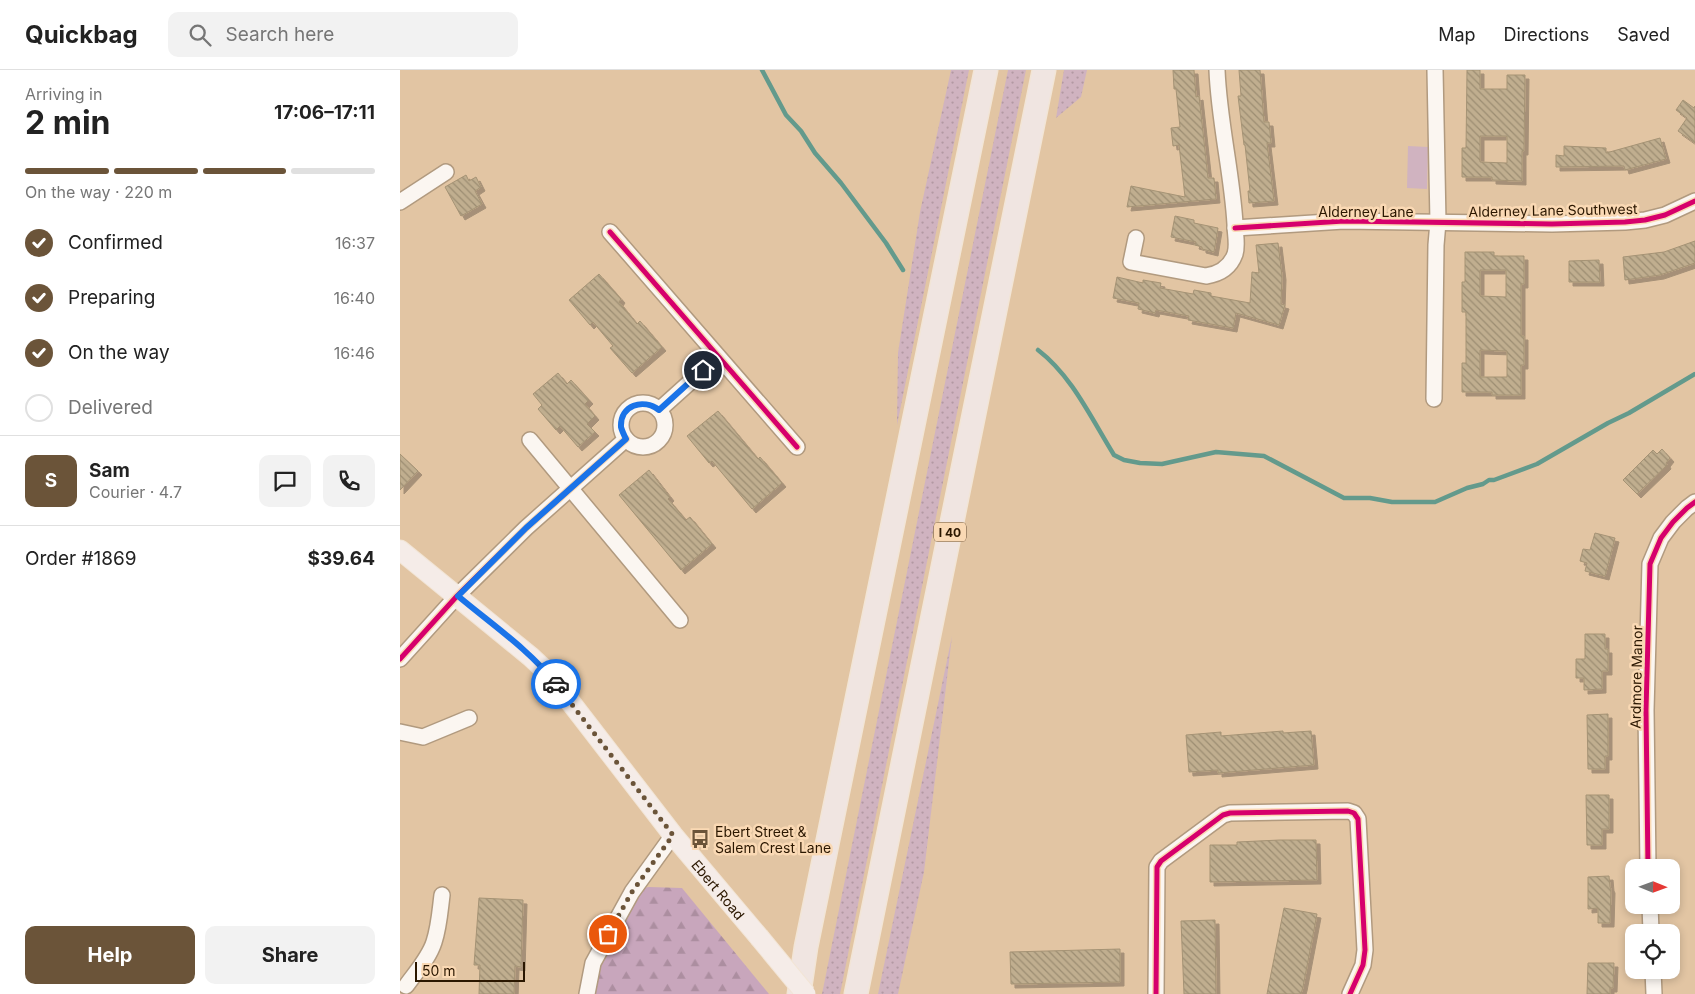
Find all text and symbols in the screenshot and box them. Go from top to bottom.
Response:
search box [168,12,518,57]
text: Quickbag [25,20,138,49]
icon: search [186,21,214,49]
text: Search here [226,23,334,46]
text: Map [1438,24,1476,45]
text: Directions [1504,24,1589,45]
text: Saved [1617,24,1670,45]
text: Arriving in [25,84,102,104]
text: 17:06–17:11 [274,101,375,124]
text: 2 min [25,103,111,142]
text: On the way · 220 m [25,182,172,202]
street label: Alderney Lane Southwest [1468,200,1638,220]
street label: Alderney Lane [1318,203,1414,220]
icon: check [25,229,53,257]
text: Confirmed [68,231,163,254]
text: 16:37 [335,233,375,253]
icon: check [25,284,53,312]
text: Preparing [68,286,155,309]
text: 16:40 [334,288,375,308]
icon: check [25,339,53,367]
text: On the way [68,341,170,364]
text: 16:46 [334,343,375,363]
pin [682,349,724,391]
icon: home [689,356,717,384]
text: Delivered [68,396,153,419]
button: chat [259,455,311,507]
button: phone [323,455,375,507]
text: Sam [89,459,130,482]
text: S [45,469,57,492]
text: Courier · 4.7 [89,482,182,502]
road number: I 40 [934,522,966,542]
text: Order #1869 [25,547,137,570]
text: $39.64 [308,547,375,570]
street label: Ardmore Manor [1627,625,1645,729]
courier [531,659,581,709]
icon: car [542,670,570,698]
place label: Ebert Street & Salem Crest Lane [715,823,831,856]
bus stop icon: Ebert Street & Salem Crest Lane [689,828,711,850]
street label: Ebert Road [689,856,749,923]
north arrow [1625,859,1680,914]
map controls [1625,859,1680,979]
pin [587,913,629,955]
icon: bag [594,920,622,948]
button: locate [1625,924,1680,979]
button: Help [25,926,195,984]
button: Share [205,926,375,984]
scale bar [415,959,525,982]
text: 50 m [422,962,456,979]

